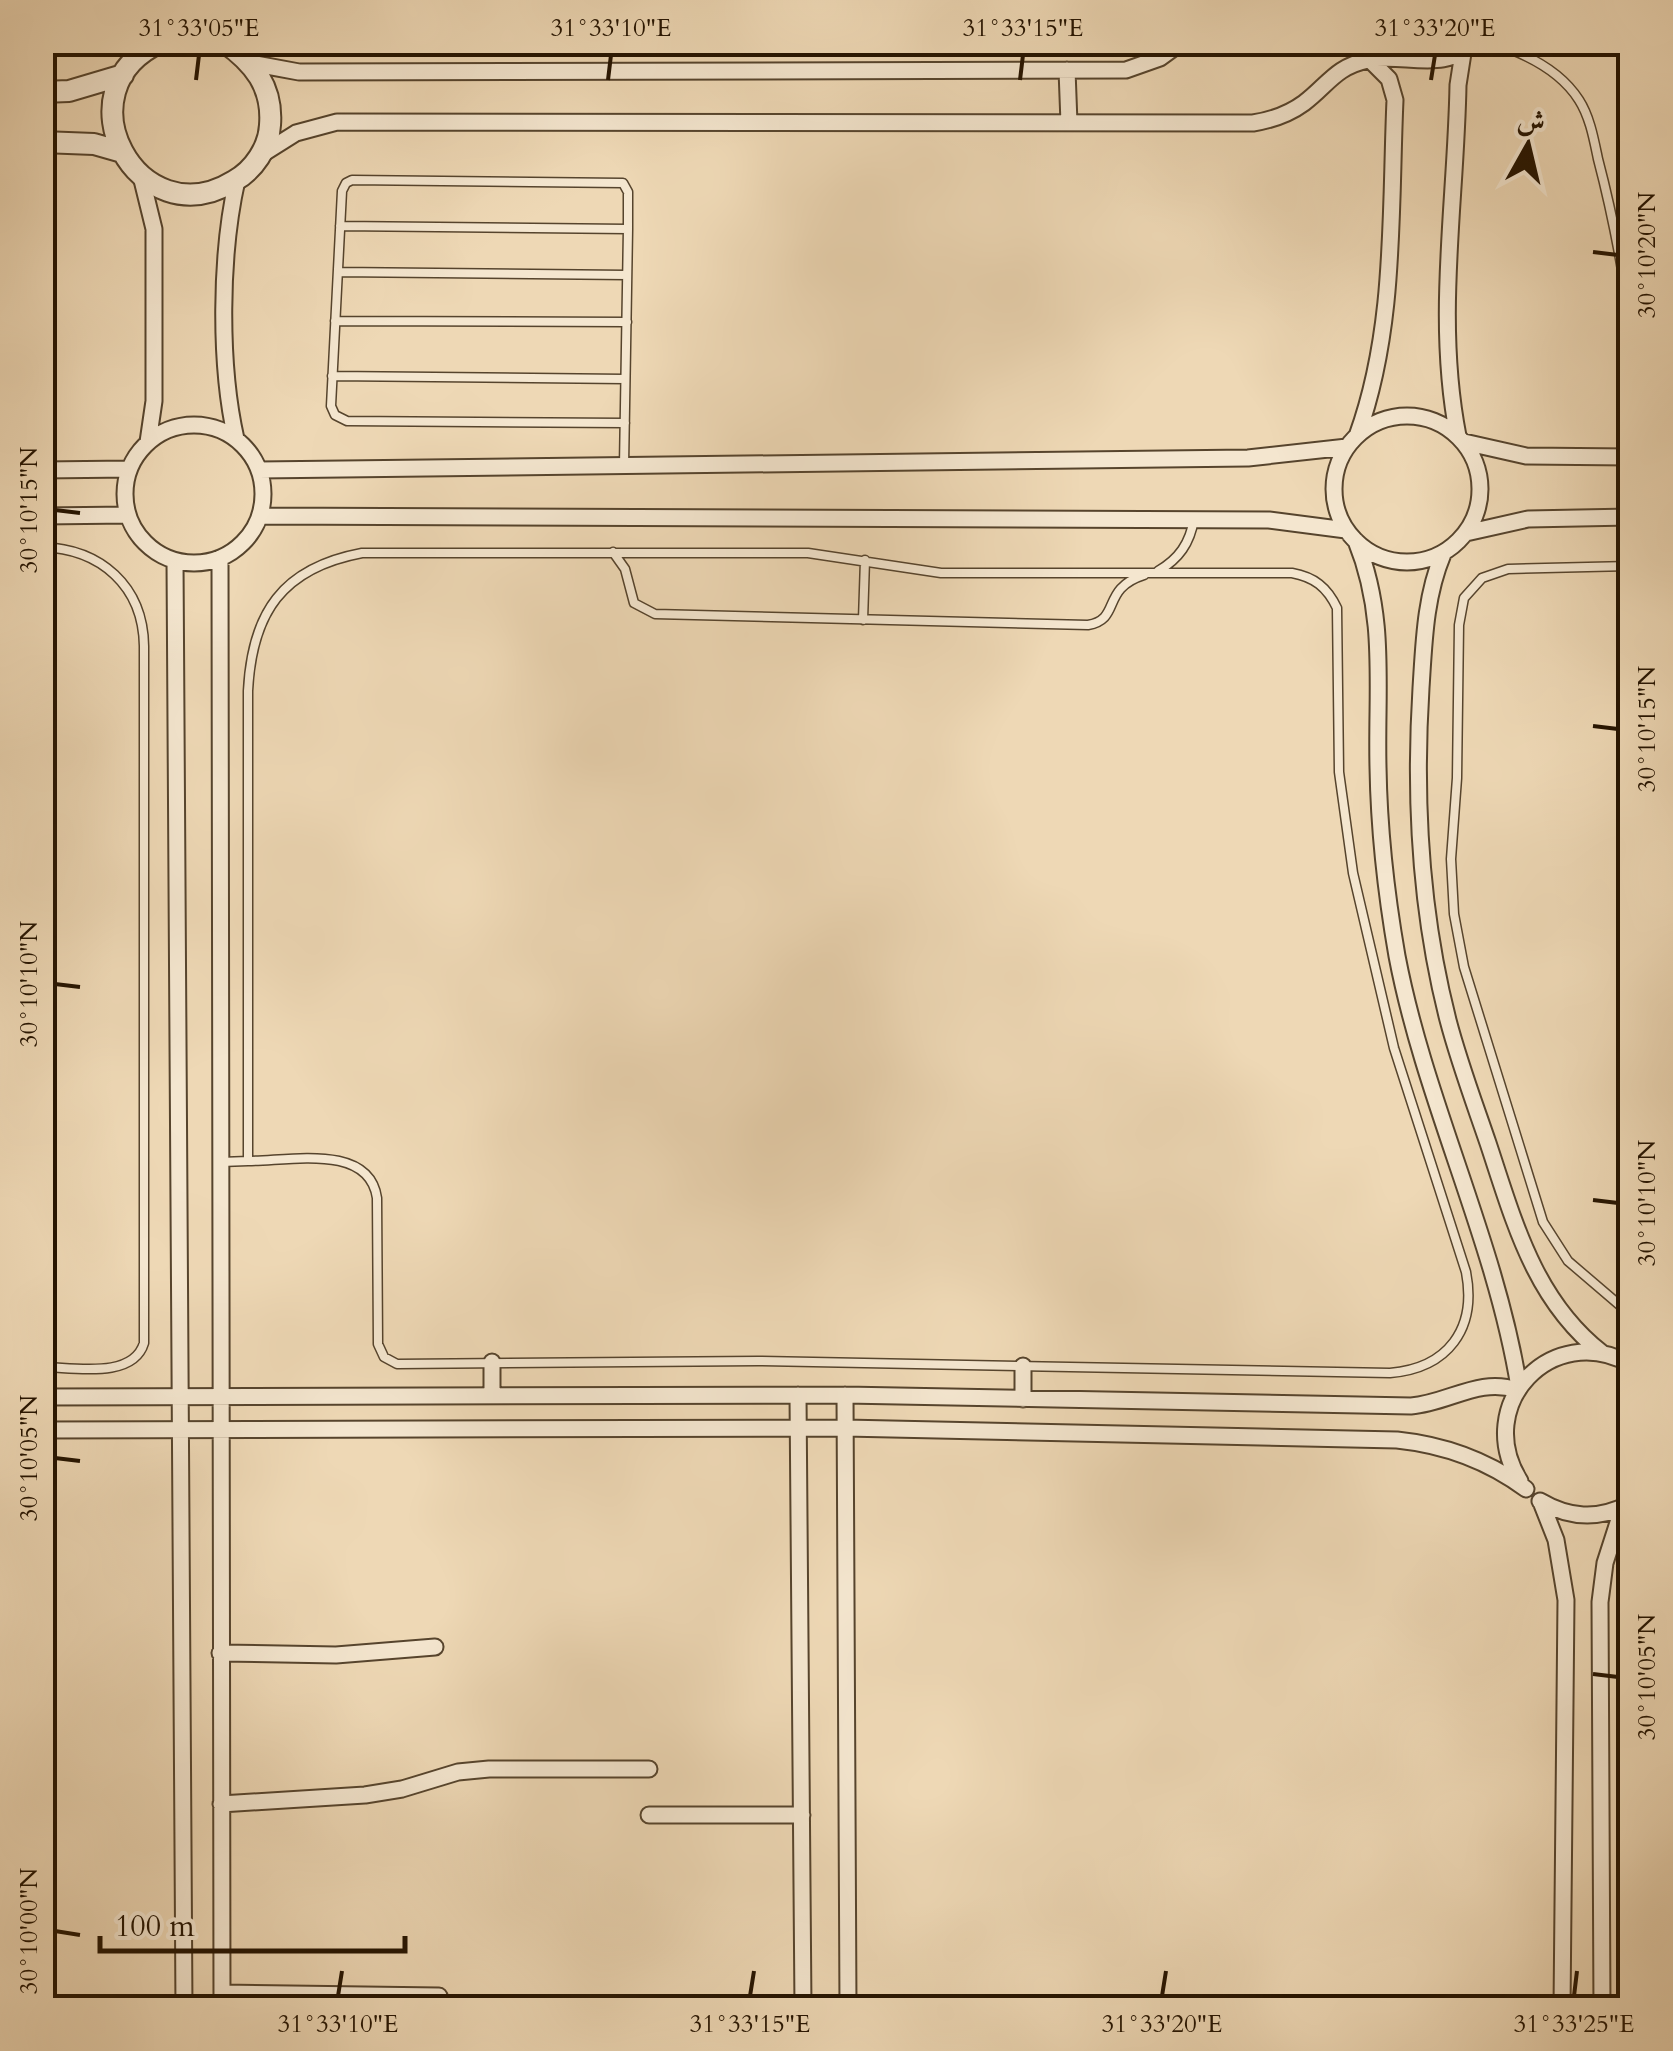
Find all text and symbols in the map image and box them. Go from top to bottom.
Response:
text: 31°33'05"E [139,11,259,45]
text: 31°33'10"E [551,11,671,45]
text: 31°33'15"E [963,11,1083,45]
text: 31°33'20"E [1375,11,1495,45]
north arrow [1478,95,1578,195]
text: ش [1515,100,1548,142]
text: 30°10'20"N [1630,192,1664,318]
text: 30°10'15"N [12,447,46,573]
text: 30°10'15"N [1630,666,1664,792]
text: 30°10'10"N [12,921,46,1047]
text: 30°10'10"N [1630,1140,1664,1266]
text: 30°10'05"N [12,1395,46,1521]
text: 30°10'05"N [1630,1614,1664,1740]
text: 30°10'00"N [12,1868,46,1994]
scale bar [100,1891,405,1953]
text: 100 m [115,1906,195,1947]
text: 31°33'10"E [278,2007,398,2041]
text: 31°33'15"E [690,2007,810,2041]
text: 31°33'20"E [1102,2007,1222,2041]
text: 31°33'25"E [1514,2007,1634,2041]

